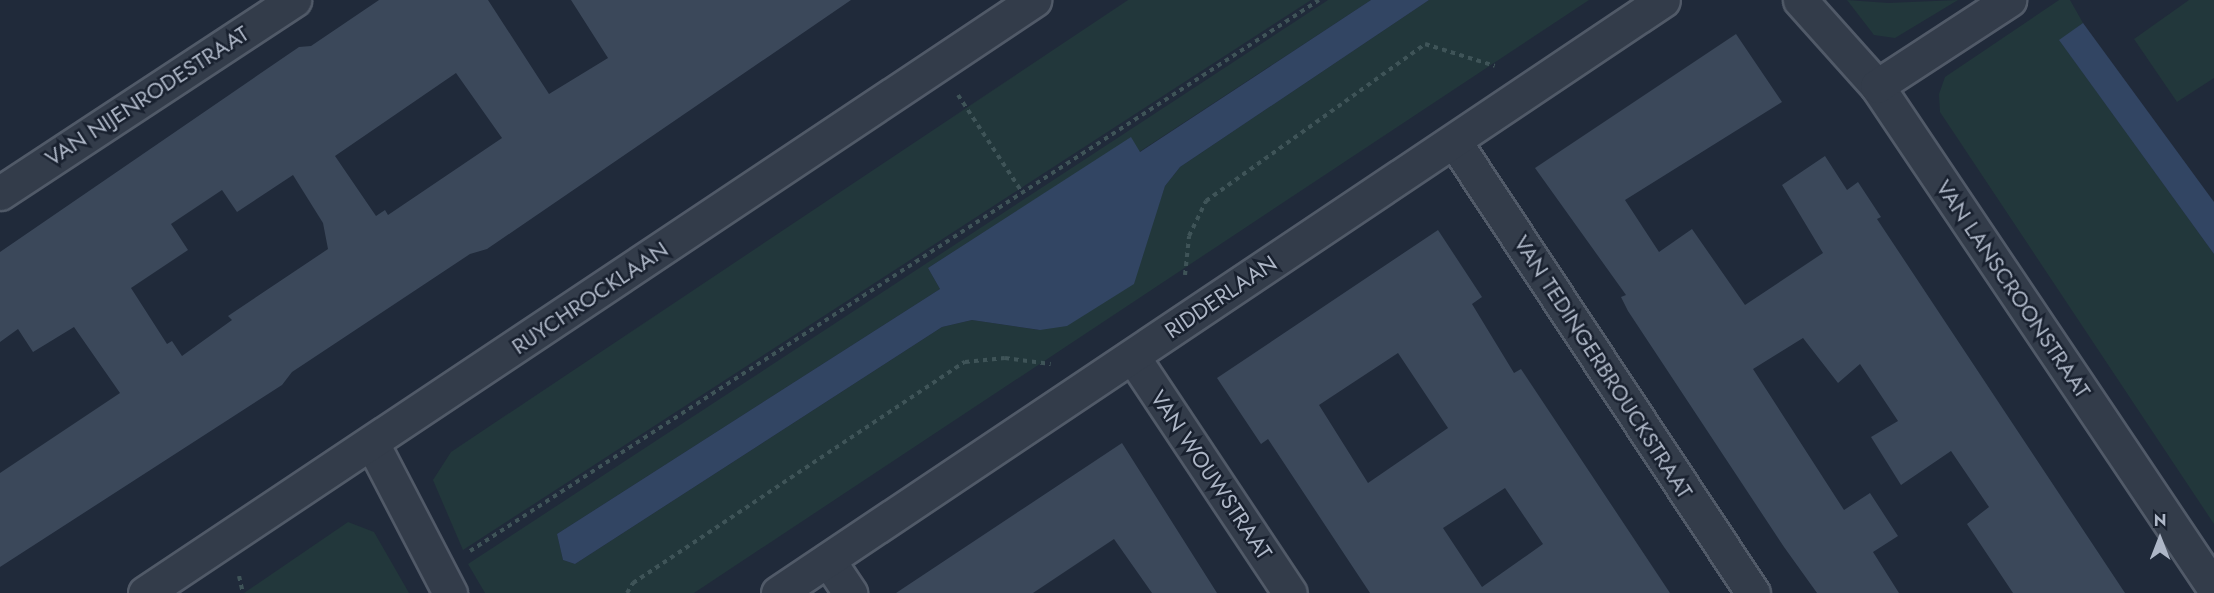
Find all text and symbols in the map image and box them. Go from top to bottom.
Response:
street label: VAN NIJENRODESTRAAT [40,20,254,172]
street label: VAN LANSCROONSTRAAT [1930,175,2096,403]
street label: VAN TEDINGERBROUCKSTRAAT [1508,231,1698,503]
street label: RUYCHROCKLAAN [507,236,673,360]
street label: RIDDERLAAN [1160,250,1282,344]
street label: VAN WOUWSTRAAT [1145,386,1277,564]
north arrow [2130,509,2190,569]
text: N [2154,509,2166,532]

